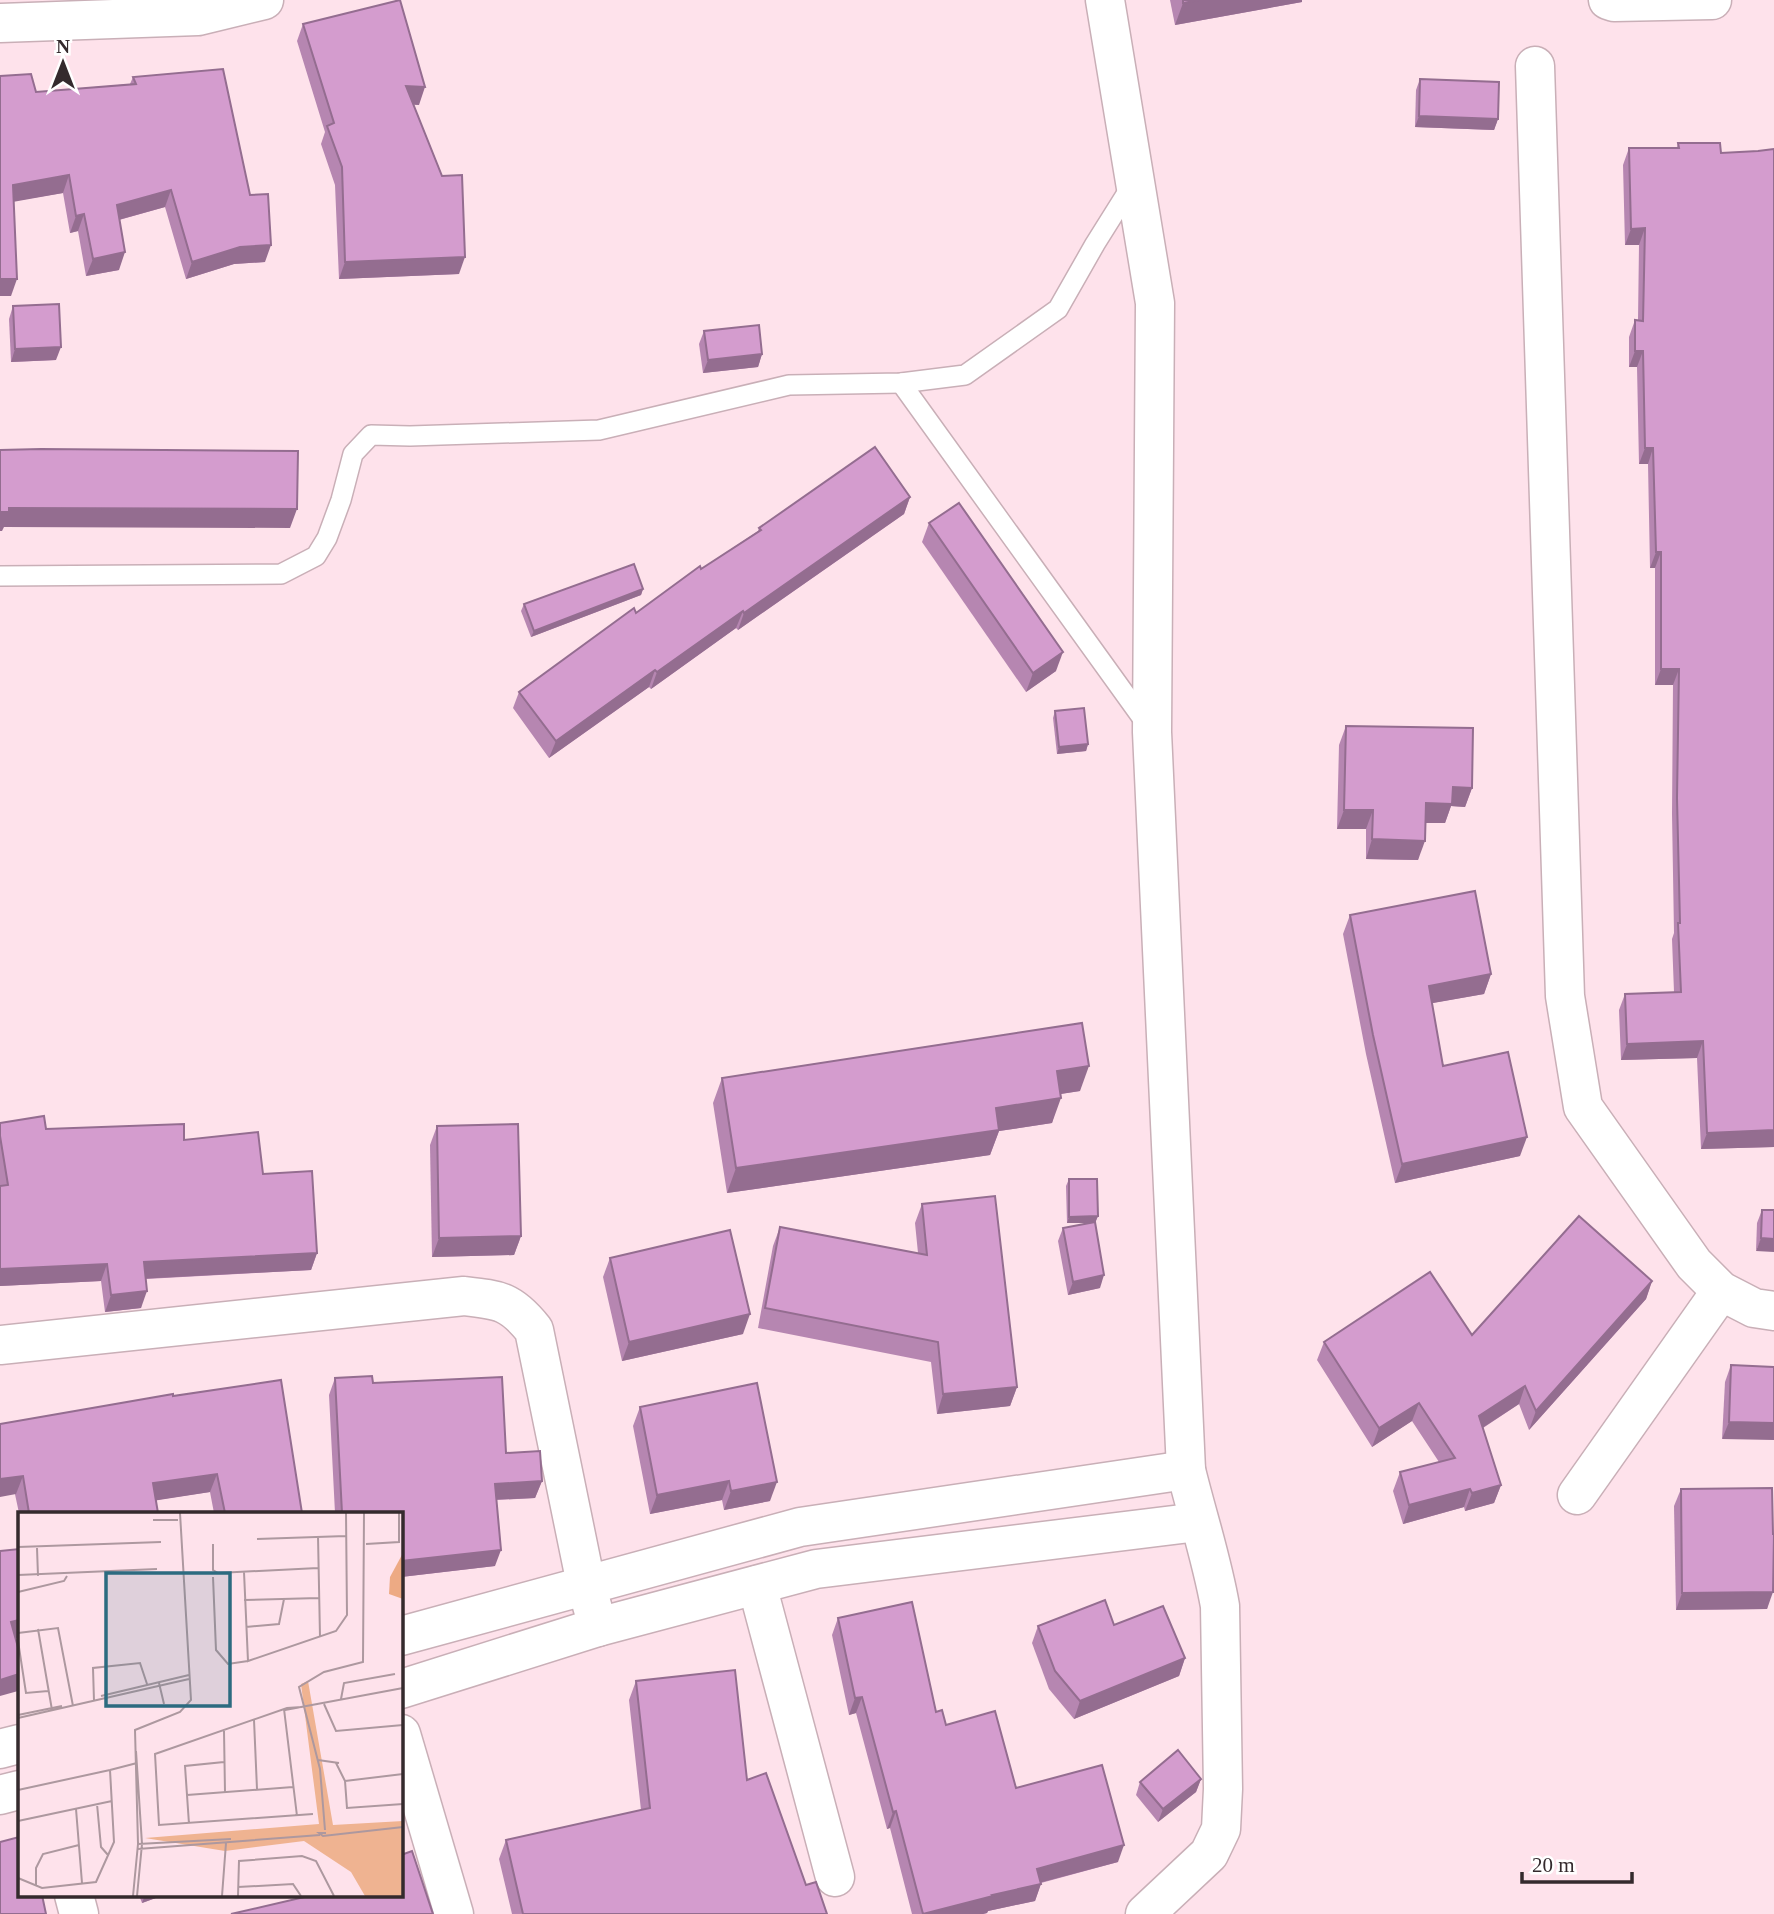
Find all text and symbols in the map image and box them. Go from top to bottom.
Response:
north arrow [28,28,98,98]
text: N [56,36,70,57]
inset map [18,1512,402,1896]
scale bar [1522,1840,1632,1884]
text: 20 m [1532,1853,1575,1877]

